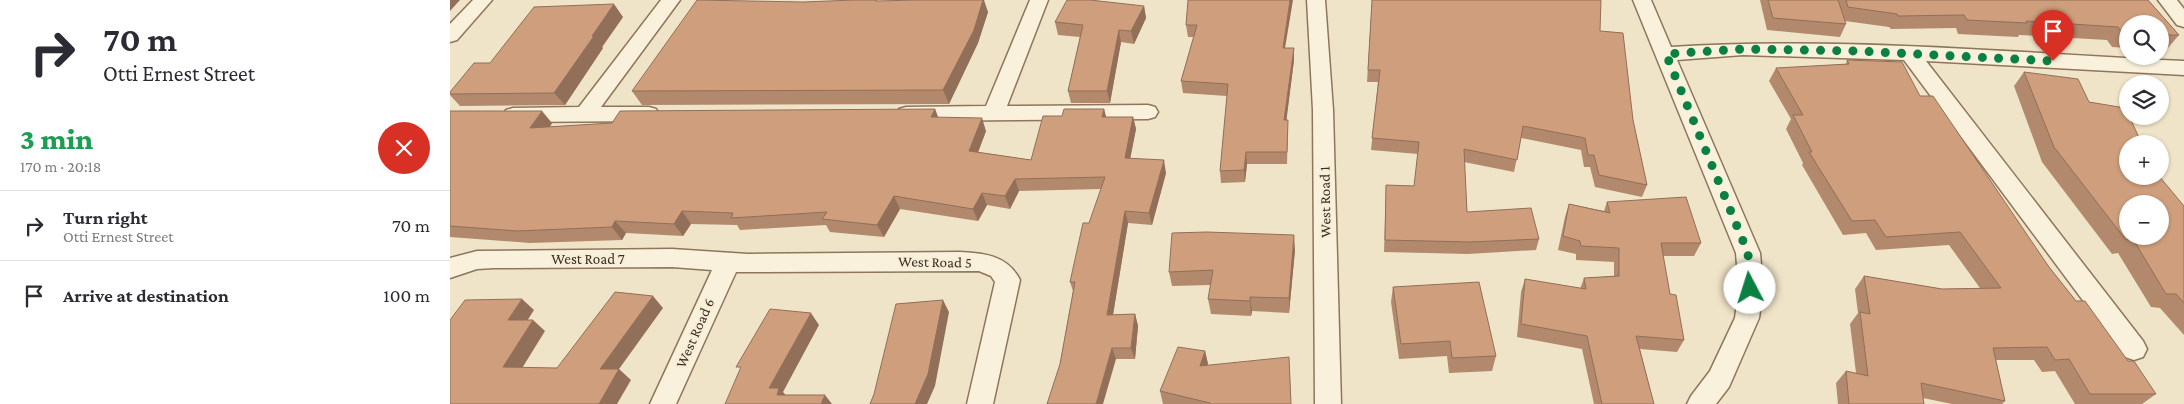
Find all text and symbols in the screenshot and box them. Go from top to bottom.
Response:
pin [2032,10,2074,61]
map controls [2119,15,2169,245]
button: search [2119,15,2169,65]
icon: arrive [2039,17,2067,45]
icon: right [20,20,85,85]
text: 70 m [103,20,177,59]
text: Otti Ernest Street [103,61,255,86]
button: layers [2119,75,2169,125]
text: 3 min [20,122,93,155]
button: close [378,122,430,174]
button: + [2119,135,2169,185]
text: 170 m · 20:18 [20,158,101,175]
street label: West Road 1 [1316,166,1334,238]
button: − [2119,195,2169,245]
text: Turn right [63,207,148,228]
icon: right [20,212,48,240]
text: 70 m [392,215,430,236]
text: Otti Ernest Street [63,228,174,245]
street label: West Road 7 [551,251,625,267]
street label: West Road 5 [898,253,972,271]
position arrow [1723,261,1775,313]
icon: arrive [20,282,48,310]
text: Arrive at destination [63,285,229,306]
text: 100 m [383,285,430,306]
street label: West Road 6 [673,296,717,370]

